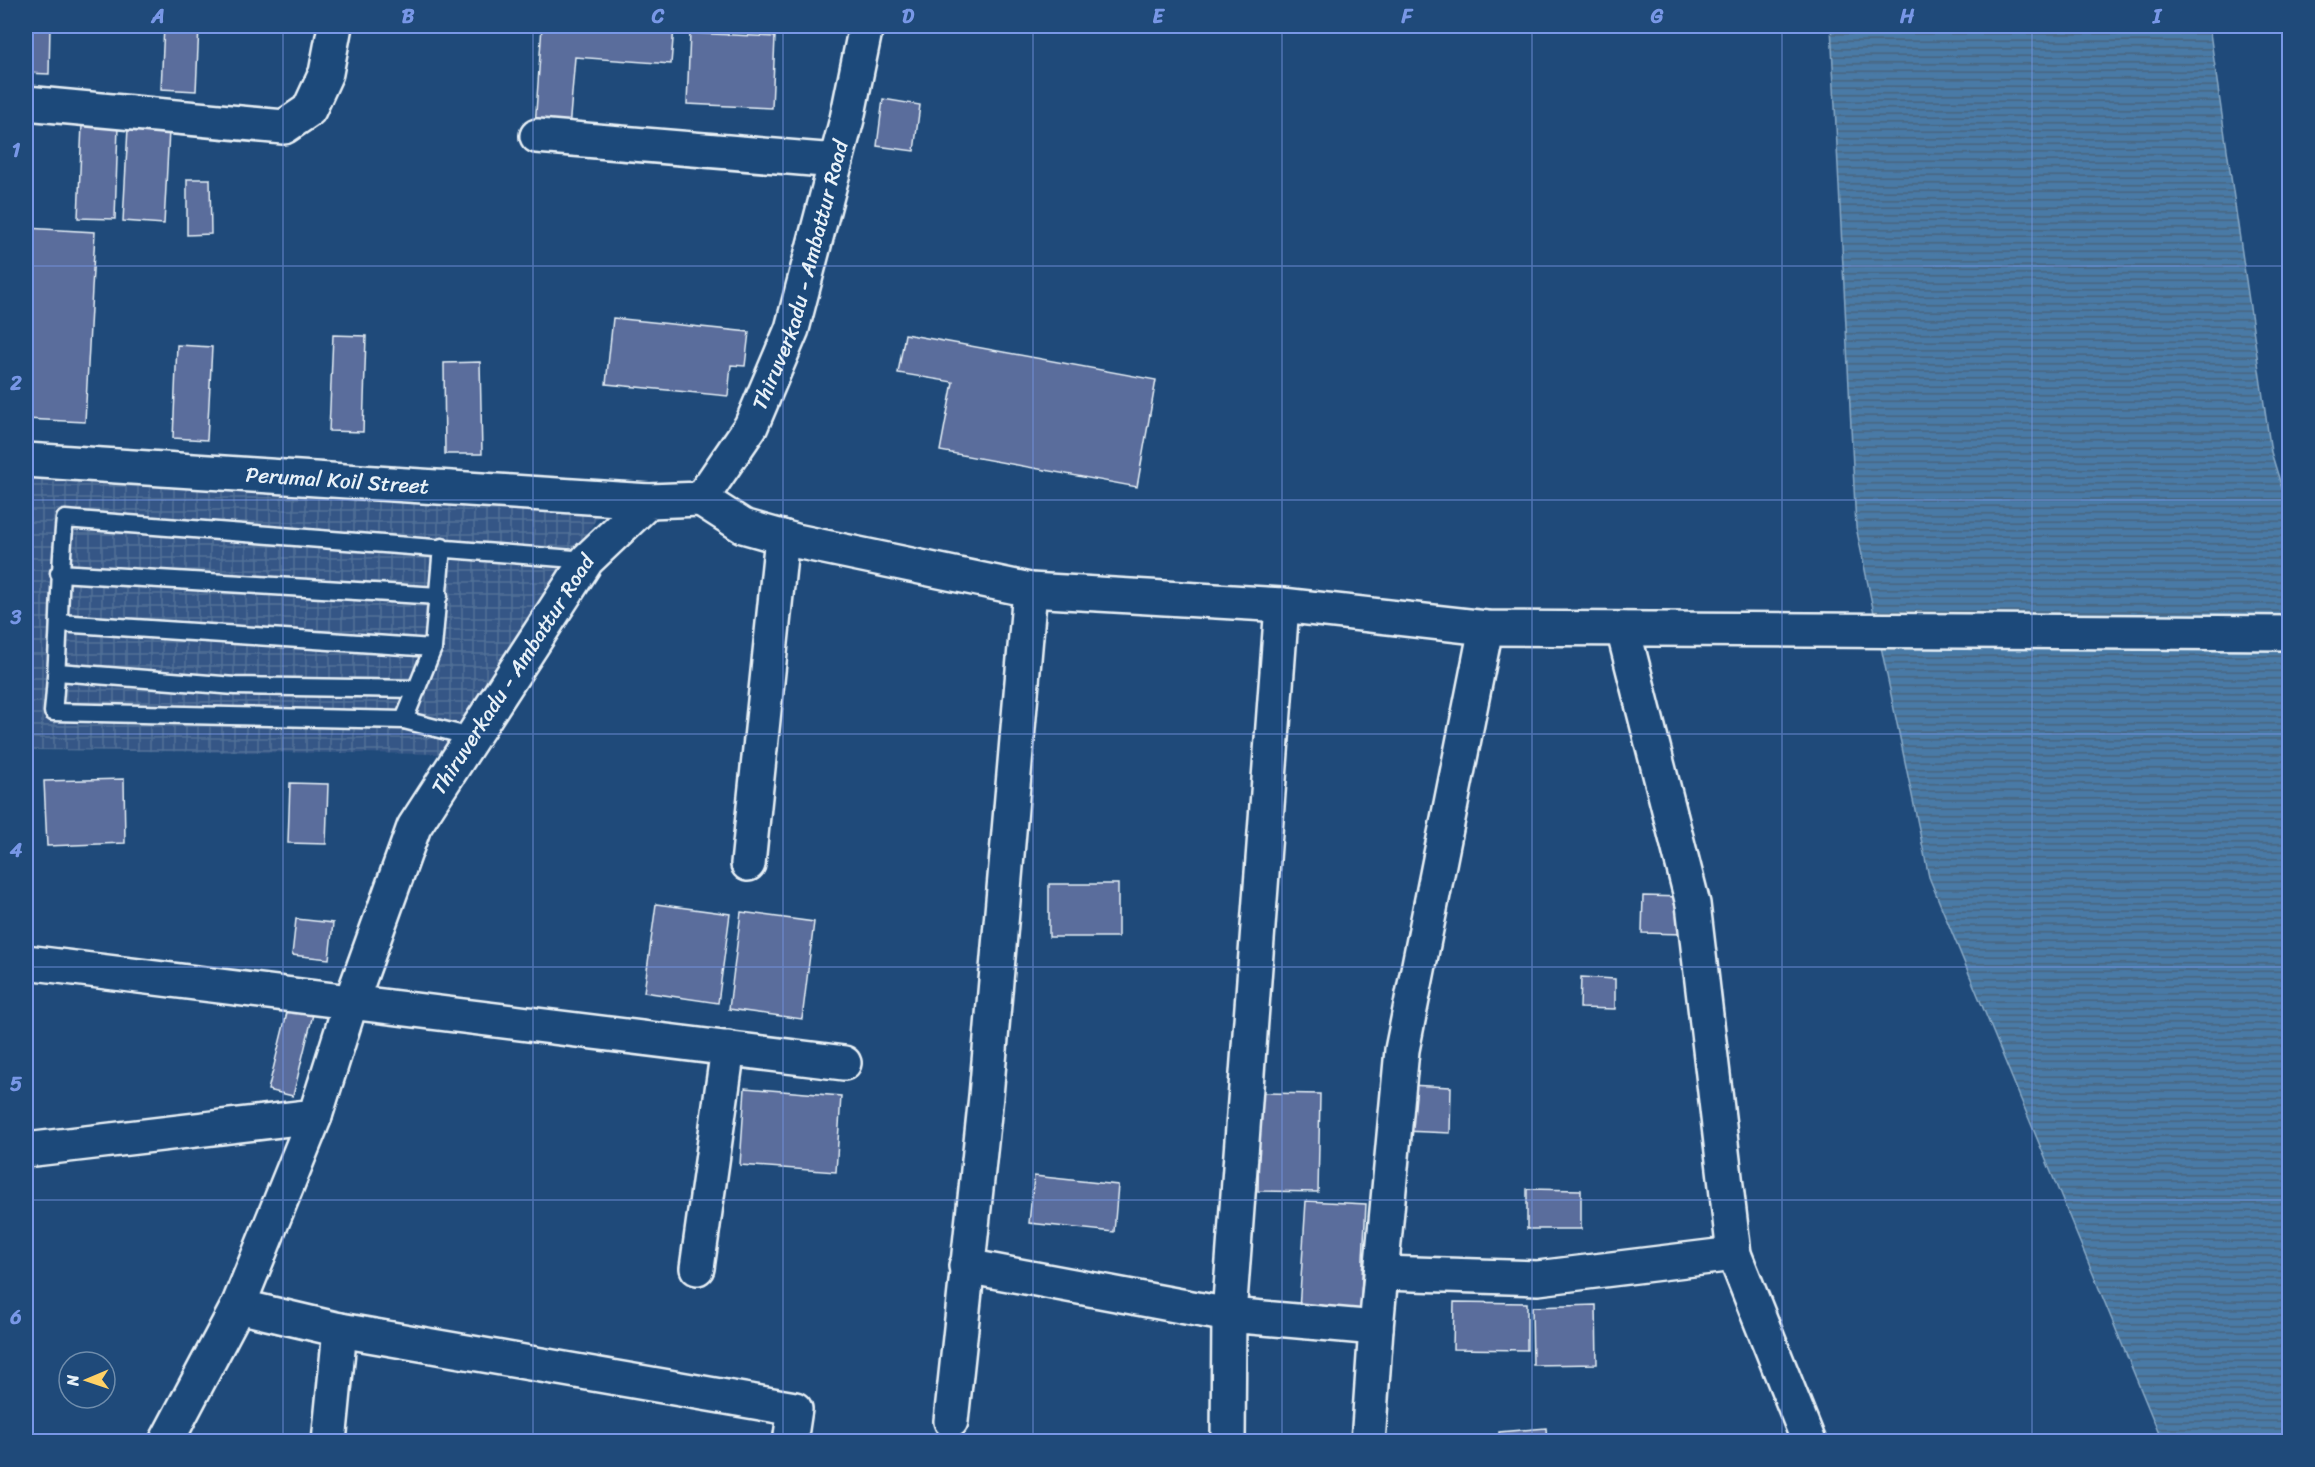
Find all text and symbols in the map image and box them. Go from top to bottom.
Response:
text: A [150,0,165,34]
text: B [402,0,415,34]
text: C [651,0,665,34]
text: D [902,0,915,34]
text: E [1152,0,1165,34]
text: F [1401,0,1414,34]
text: G [1650,0,1664,34]
text: H [1899,0,1915,34]
text: I [2152,0,2163,34]
text: 1 [12,133,21,168]
street label: Thiruverkadu - Ambattur Road [741,134,860,416]
text: 2 [9,366,22,401]
street label: Perumal Koil Street [245,456,430,505]
street label: Thiruverkadu - Ambattur Road [420,545,606,803]
text: 3 [10,600,22,635]
text: 4 [9,833,23,868]
text: 5 [10,1067,22,1102]
text: 6 [9,1300,22,1335]
north arrow [57,1350,117,1410]
text: N [58,1374,87,1388]

